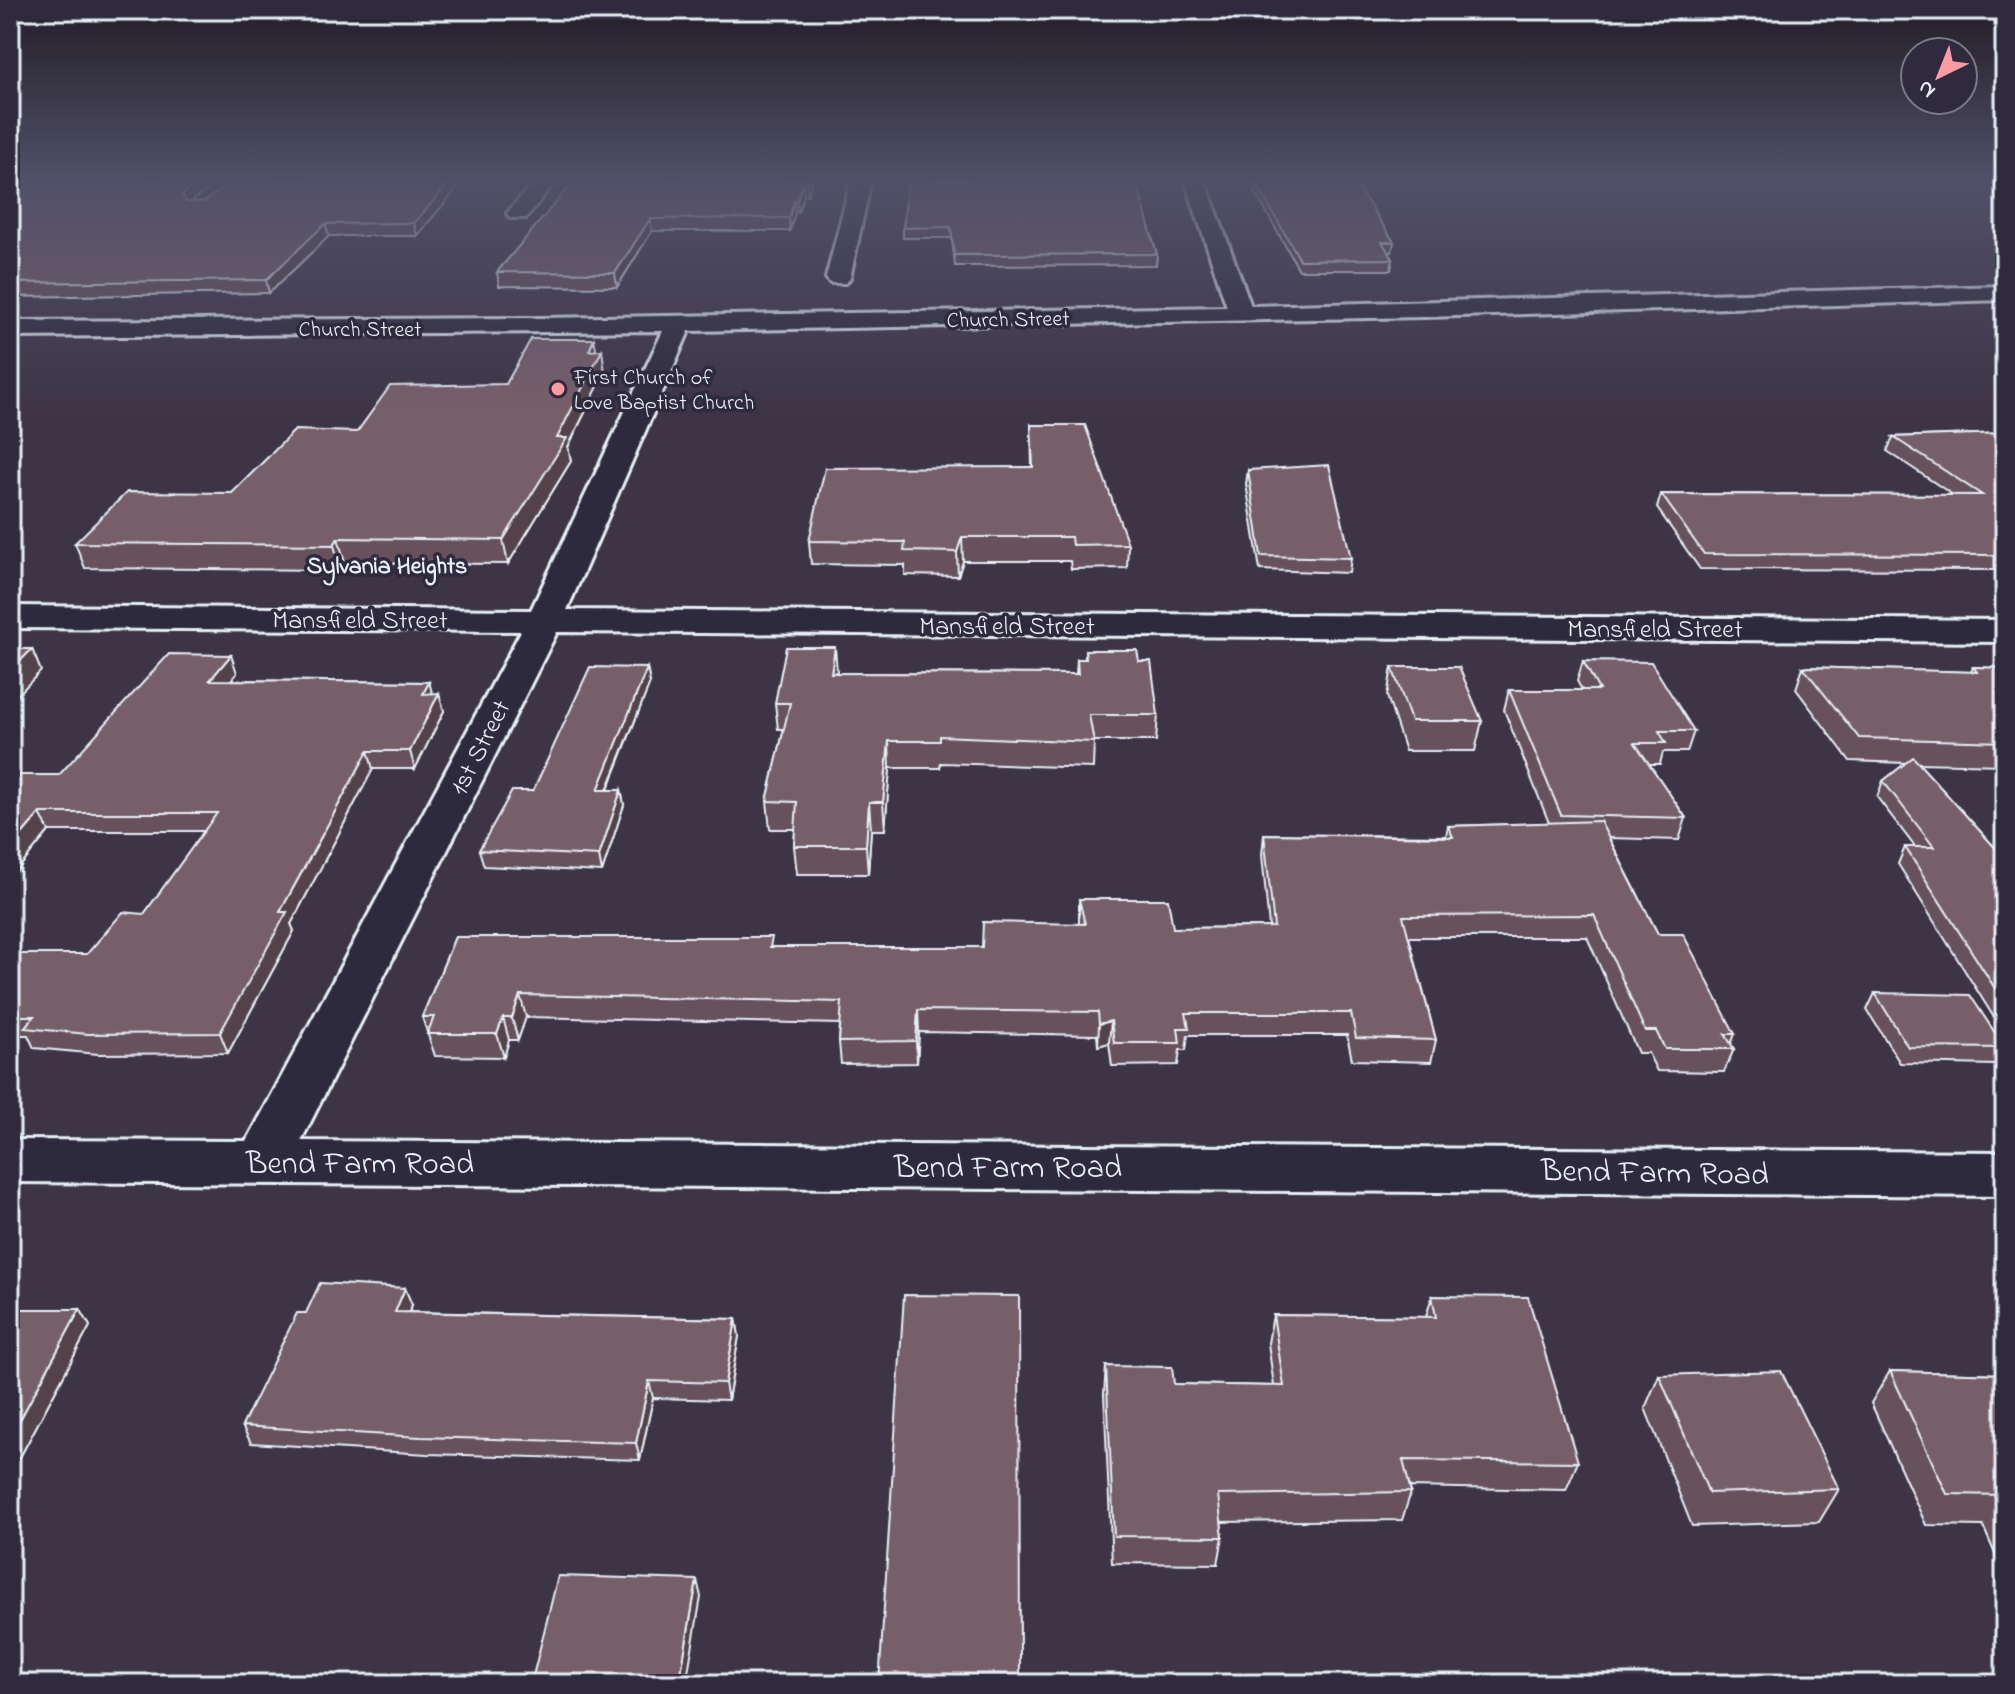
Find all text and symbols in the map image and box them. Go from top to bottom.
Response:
north arrow [1899,36,1979,116]
text: N [1911,72,1944,105]
street label: Church Street [946,304,1070,338]
street label: Church Street [298,315,422,347]
place label: First Church of Love Baptist Church [573,363,754,420]
marker: First Church of Love Baptist Church [549,380,567,398]
district label: Sylvania Heights [307,550,467,586]
street label: Mansfield Street [272,603,448,641]
street label: Mansfield Street [919,609,1095,647]
street label: Mansfield Street [1567,612,1743,650]
street label: 1st Street [442,694,522,803]
street label: Bend Farm Road [245,1142,474,1189]
street label: Bend Farm Road [893,1146,1122,1193]
street label: Bend Farm Road [1540,1149,1769,1200]

